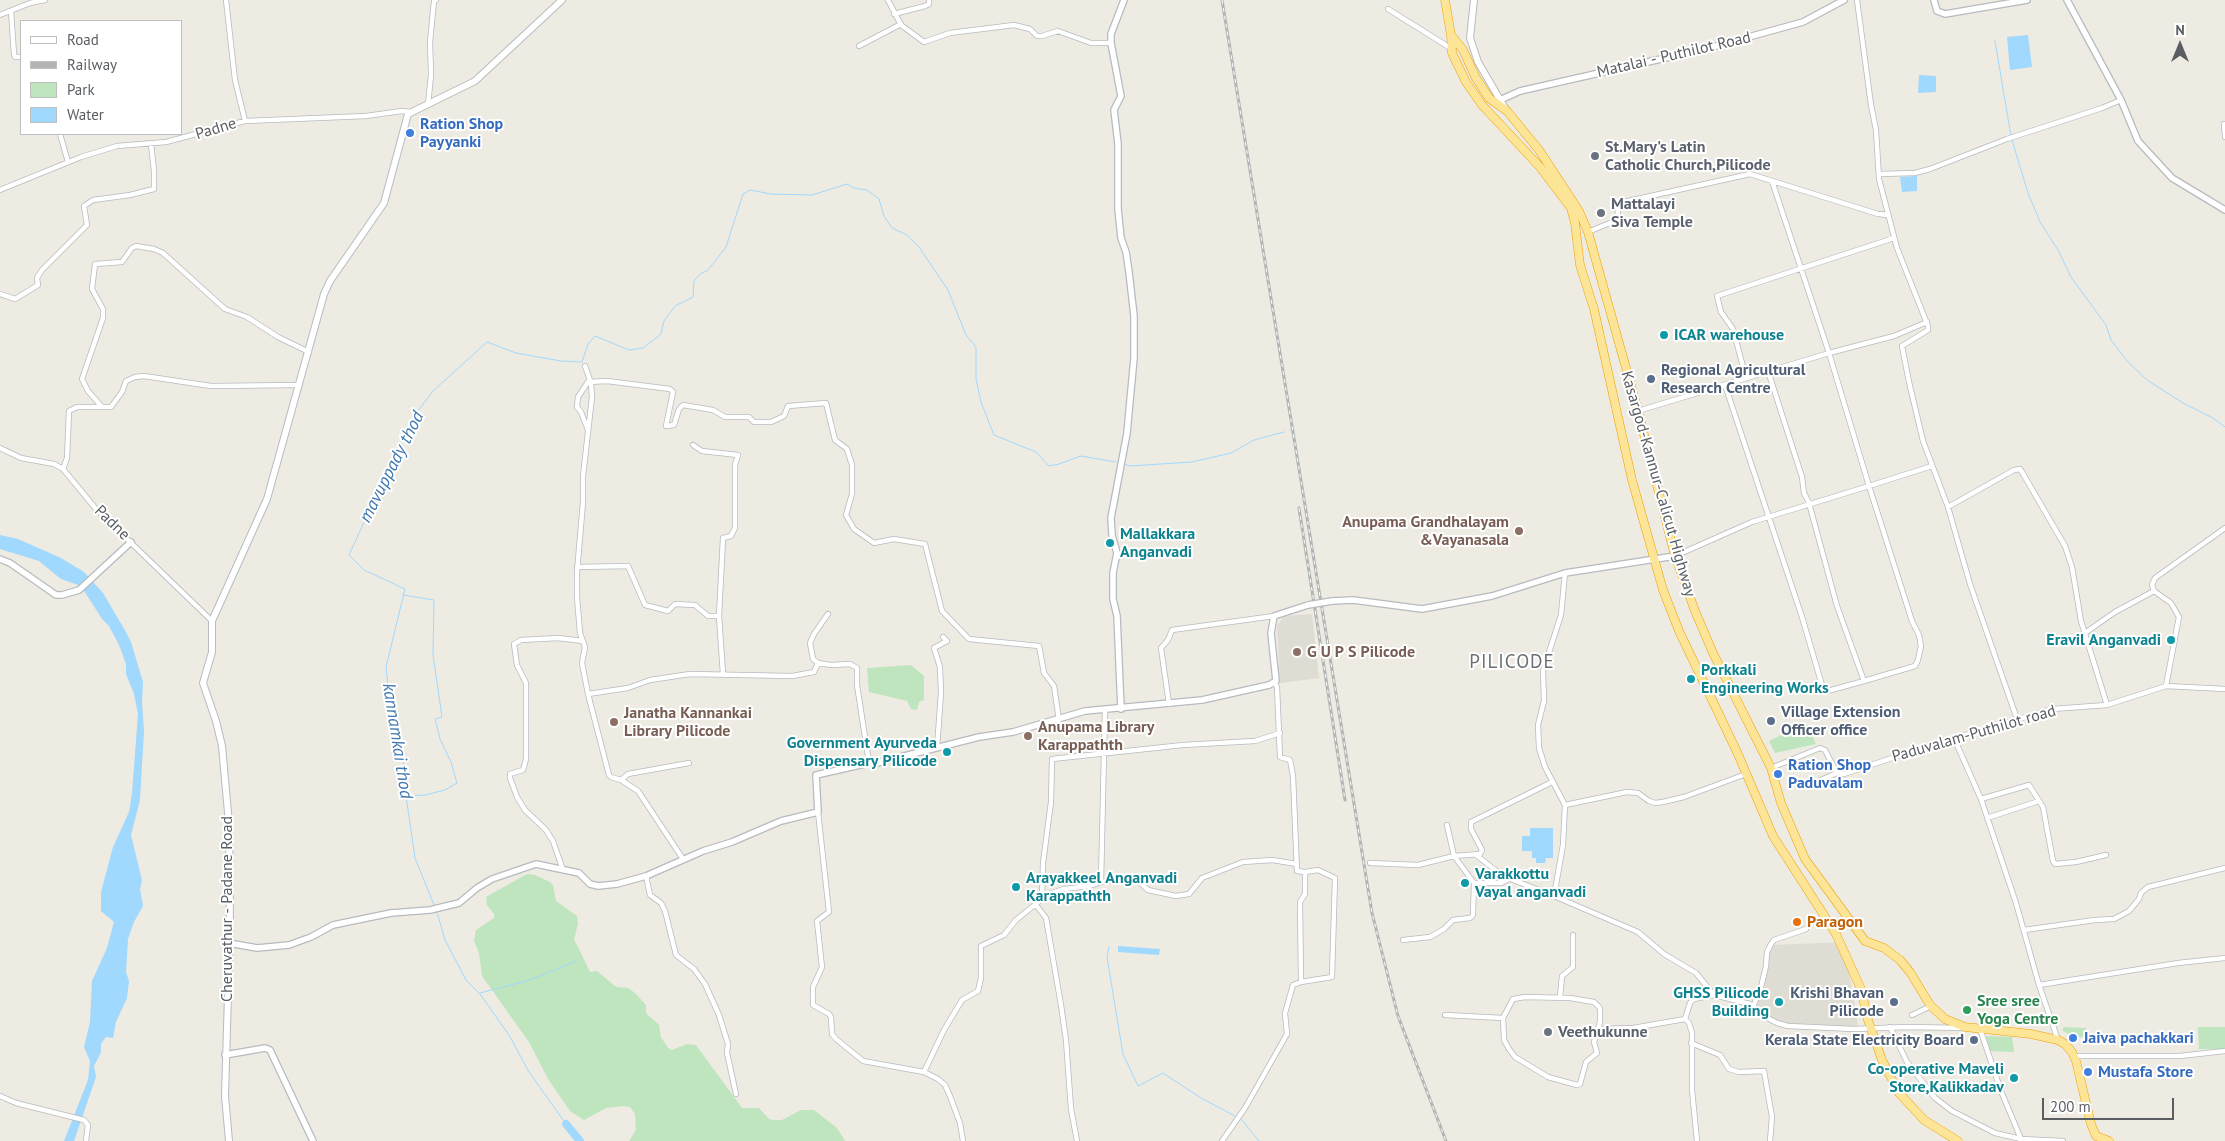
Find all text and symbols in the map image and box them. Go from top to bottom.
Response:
legend [20,20,182,135]
north arrow [2155,20,2205,70]
text: N [2175,21,2185,39]
street label: Matalai - Puthilot Road [1595,28,1753,82]
text: Road [67,30,99,49]
text: Railway [67,55,117,74]
text: Park [67,80,95,99]
text: Water [67,105,104,124]
street label: Padne [193,114,239,144]
place label: Ration Shop Payyanki [420,114,503,152]
marker: Ration Shop Payyanki [404,127,416,139]
place label: St.Mary's Latin Catholic Church,Pilicode [1605,137,1771,175]
marker: St.Mary's Latin Catholic Church,Pilicode [1589,150,1601,162]
place label: Mattalayi Siva Temple [1611,194,1693,232]
marker: Mattalayi Siva Temple [1595,207,1607,219]
place label: ICAR warehouse [1674,325,1784,345]
marker: ICAR warehouse [1658,329,1670,341]
place label: Regional Agricultural Research Centre [1661,360,1805,398]
street label: Kasargod-Kannur-Calicut Highway [1616,369,1700,599]
marker: Regional Agricultural Research Centre [1645,373,1657,385]
water label: mavuppady thod [355,408,429,526]
street label: Padne [90,502,134,544]
place label: Anupama Grandhalayam &Vayanasala [1342,512,1509,550]
place label: Mallakkara Anganvadi [1120,524,1195,562]
marker: Anupama Grandhalayam &Vayanasala [1513,525,1525,537]
marker: Mallakkara Anganvadi [1104,537,1116,549]
place label: Eravil Anganvadi [2046,630,2161,650]
marker: Eravil Anganvadi [2165,634,2177,646]
place label: G U P S Pilicode [1307,642,1415,662]
marker: G U P S Pilicode [1291,646,1303,658]
district label: PILICODE [1468,652,1556,674]
place label: Porkkali Engineering Works [1701,660,1829,698]
marker: Porkkali Engineering Works [1685,673,1697,685]
water label: kannamkai thod [377,682,417,800]
street label: Paduvalam-Puthilot road [1890,701,2058,767]
place label: Village Extension Officer office [1781,702,1901,740]
place label: Janatha Kannankai Library Pilicode [624,703,752,741]
marker: Village Extension Officer office [1765,715,1777,727]
marker: Janatha Kannankai Library Pilicode [608,716,620,728]
place label: Anupama Library Karappathth [1038,717,1154,755]
marker: Anupama Library Karappathth [1022,730,1034,742]
place label: Government Ayurveda Dispensary Pilicode [787,733,937,771]
marker: Government Ayurveda Dispensary Pilicode [941,746,953,758]
place label: Ration Shop Paduvalam [1788,755,1871,793]
marker: Ration Shop Paduvalam [1772,768,1784,780]
street label: Cheruvathur - Padane Road [217,816,237,1002]
place label: Varakkottu Vayal anganvadi [1475,864,1586,902]
place label: Arayakkeel Anganvadi Karappathth [1026,868,1177,906]
marker: Varakkottu Vayal anganvadi [1459,877,1471,889]
marker: Arayakkeel Anganvadi Karappathth [1010,881,1022,893]
place label: Paragon [1807,912,1863,932]
marker: Paragon [1791,916,1803,928]
place label: GHSS Pilicode Building [1673,983,1769,1021]
place label: Krishi Bhavan Pilicode [1790,983,1884,1021]
place label: Sree sree Yoga Centre [1977,991,2058,1029]
marker: GHSS Pilicode Building [1773,996,1785,1008]
marker: Krishi Bhavan Pilicode [1888,996,1900,1008]
marker: Sree sree Yoga Centre [1961,1004,1973,1016]
place label: Veethukunne [1558,1022,1648,1042]
marker: Veethukunne [1542,1026,1554,1038]
place label: Jaiva pachakkari [2083,1028,2194,1048]
place label: Kerala State Electricity Board [1765,1030,1964,1050]
marker: Jaiva pachakkari [2067,1032,2079,1044]
marker: Kerala State Electricity Board [1968,1034,1980,1046]
place label: Co-operative Maveli Store,Kalikkadav [1867,1059,2004,1097]
place label: Mustafa Store [2098,1062,2193,1082]
marker: Mustafa Store [2082,1066,2094,1078]
marker: Co-operative Maveli Store,Kalikkadav [2008,1072,2020,1084]
scale bar [2045,1088,2178,1120]
text: 200 m [2050,1097,2091,1116]

